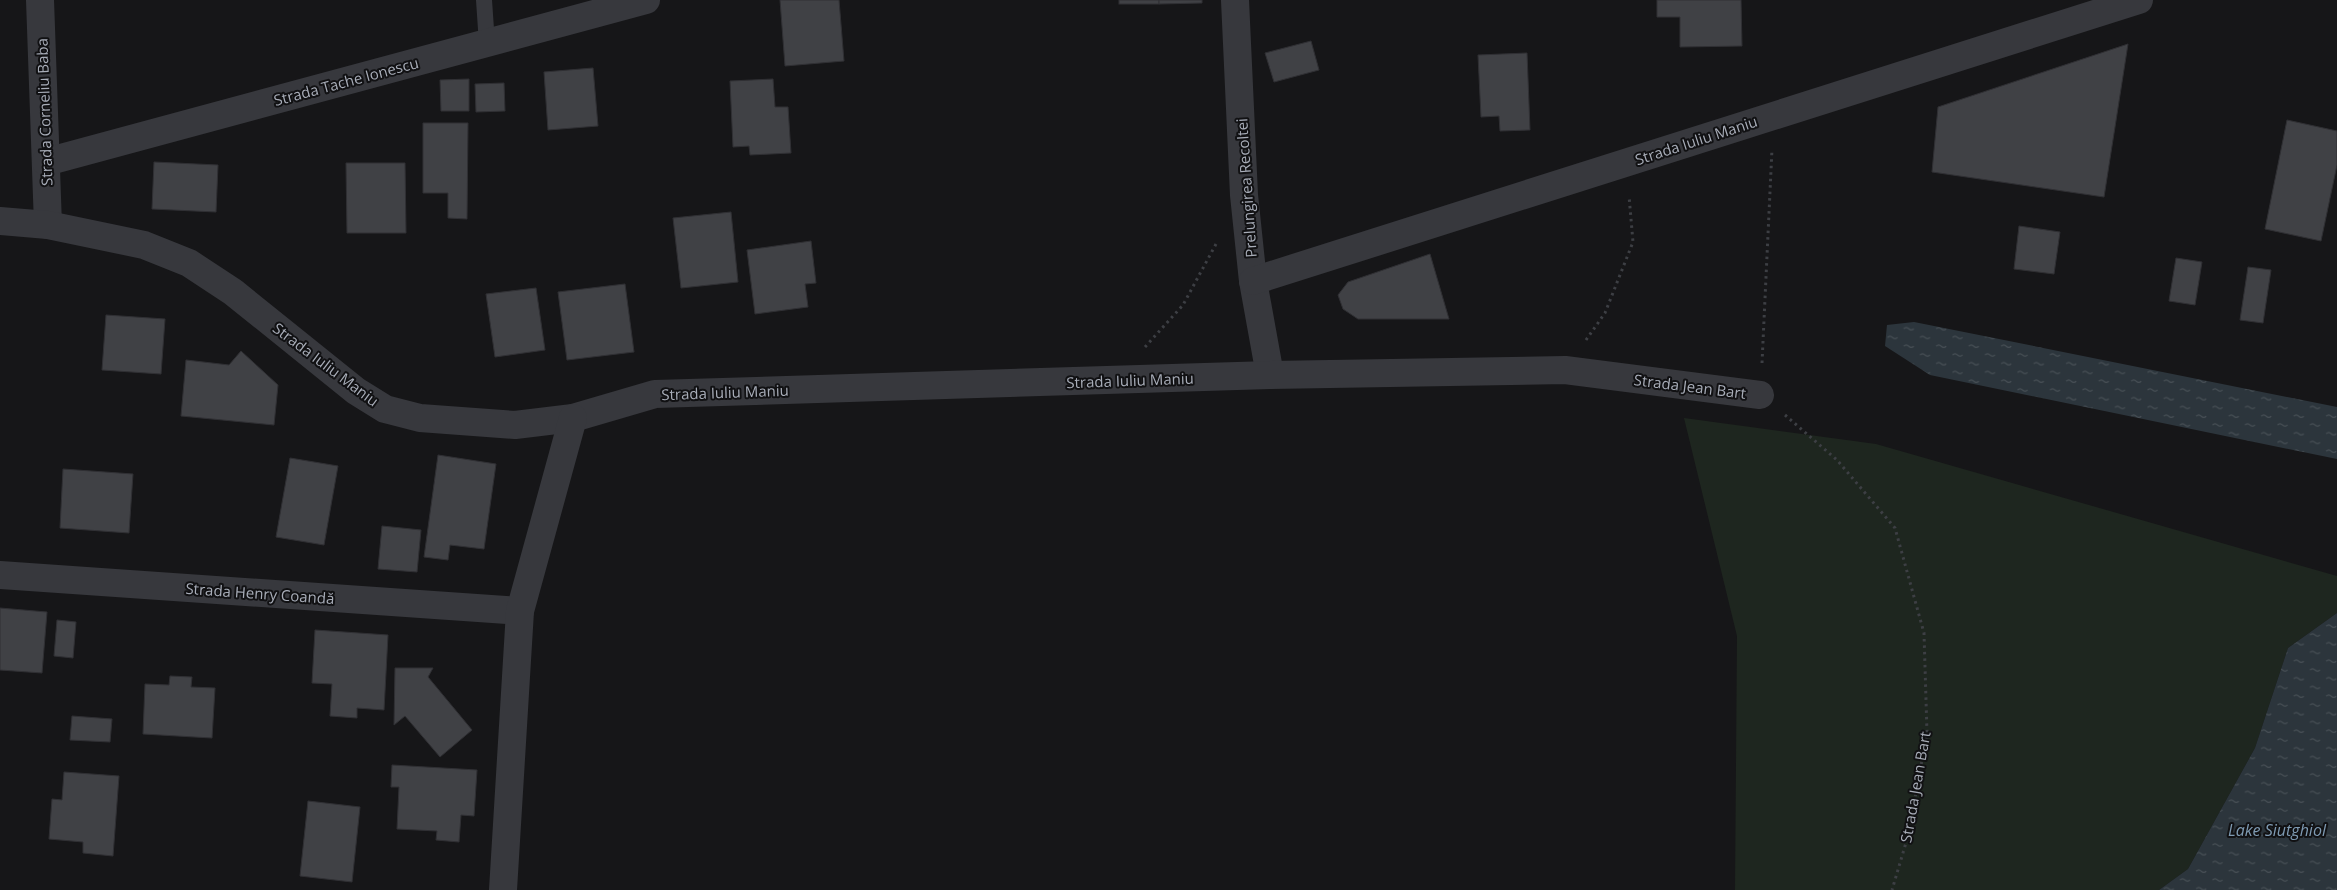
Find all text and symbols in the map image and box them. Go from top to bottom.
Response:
street label: Strada Corneliu Baba [31,38,57,186]
street label: Strada Tache Ionescu [271,52,421,110]
street label: Strada Iuliu Maniu [1632,111,1760,169]
street label: Prelungirea Recoltei [1231,118,1261,258]
street label: Strada Iuliu Maniu [269,318,383,410]
street label: Strada Iuliu Maniu [1066,368,1194,392]
street label: Strada Jean Bart [1633,369,1747,403]
street label: Strada Iuliu Maniu [661,380,789,404]
street label: Strada Henry Coandă [185,578,335,608]
street label: Strada Jean Bart [1895,730,1935,844]
water label: Lake Siutghiol [2228,819,2327,841]

